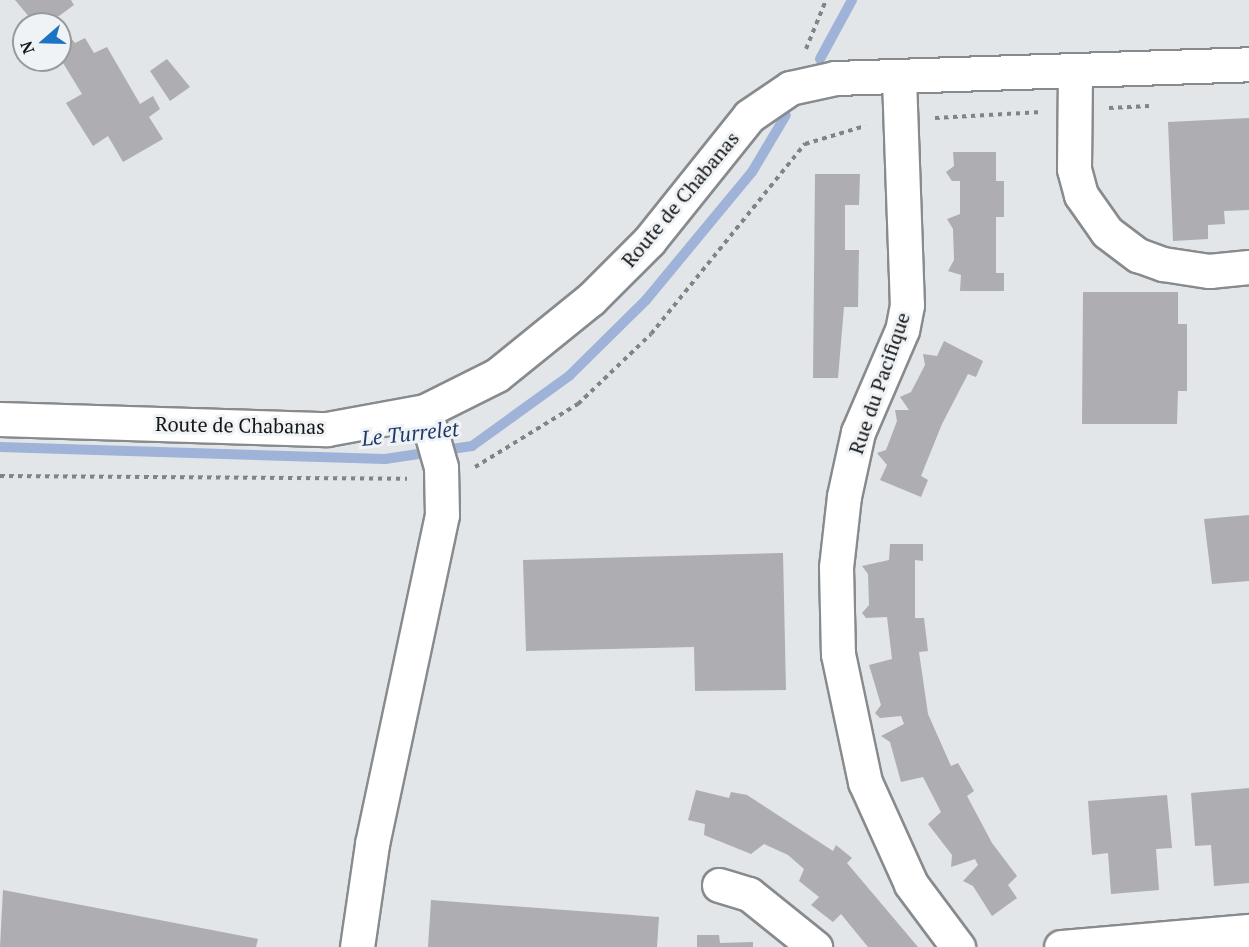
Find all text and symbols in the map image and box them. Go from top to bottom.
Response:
north arrow [12,12,72,72]
text: N [15,38,39,57]
street label: Route de Chabanas [616,126,744,272]
street label: Rue du Pacifique [843,309,915,457]
street label: Route de Chabanas [155,412,325,438]
water label: Le Turrelet [360,415,460,451]

